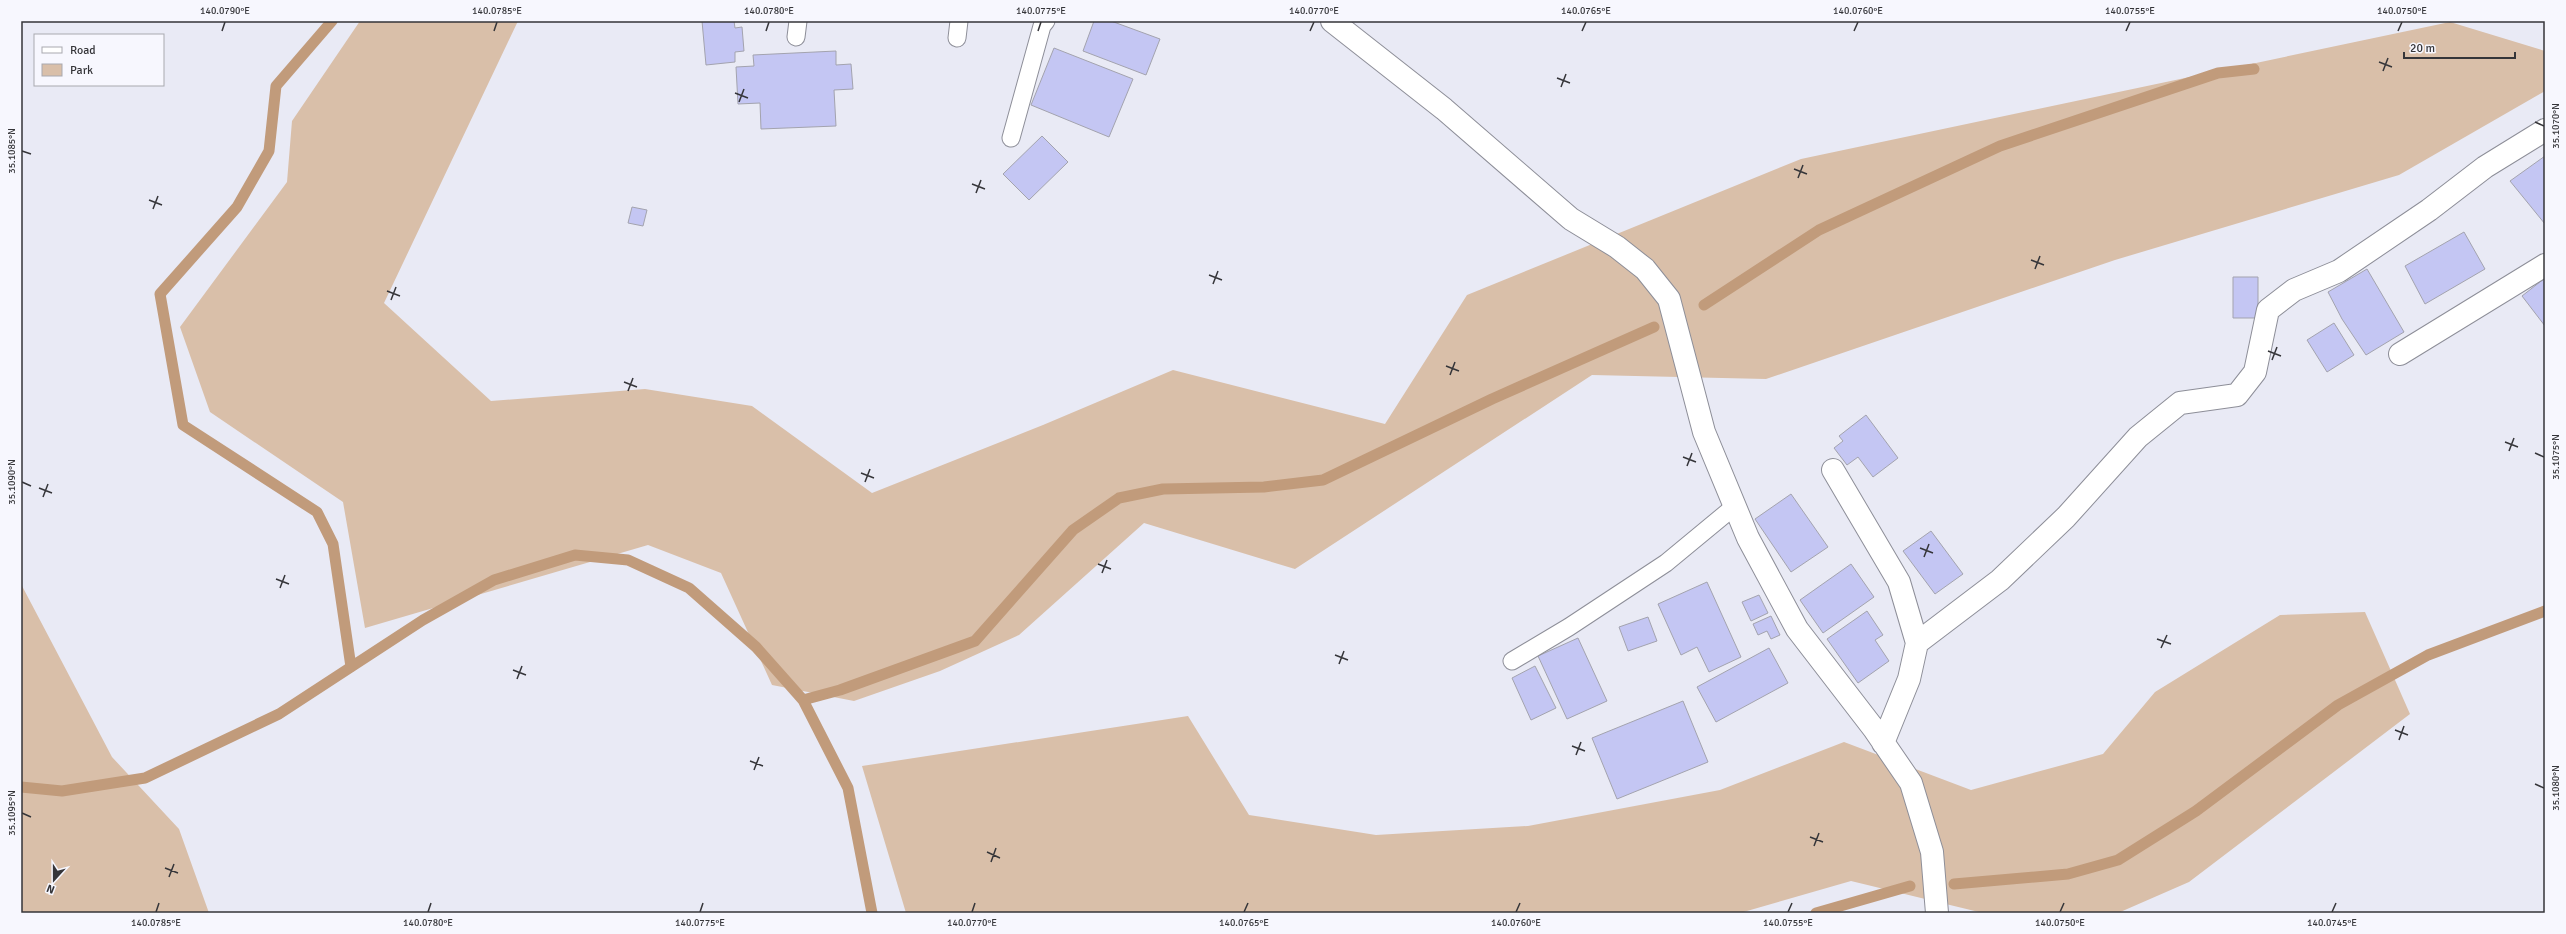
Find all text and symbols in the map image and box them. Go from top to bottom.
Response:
text: 140.0790°E [200,5,250,17]
text: 140.0785°E [472,5,522,17]
text: 140.0780°E [744,5,794,17]
text: 140.0775°E [1016,5,1066,17]
text: 140.0770°E [1289,5,1339,17]
text: 140.0765°E [1561,5,1611,17]
text: 140.0760°E [1833,5,1883,17]
text: 140.0755°E [2105,5,2155,17]
text: 140.0750°E [2377,5,2427,17]
legend [34,34,164,86]
scale bar [2404,34,2515,60]
text: 20 m [2410,41,2435,56]
text: Road [70,43,96,58]
text: Park [70,63,93,78]
text: 35.1070°N [2550,103,2562,149]
text: 35.1085°N [6,128,18,174]
text: 35.1075°N [2550,434,2562,480]
text: 35.1090°N [6,459,18,505]
text: 35.1080°N [2550,765,2562,811]
text: 35.1095°N [6,790,18,836]
north arrow [34,860,74,900]
text: N [45,881,56,896]
text: 140.0785°E [131,917,181,929]
text: 140.0780°E [403,917,453,929]
text: 140.0775°E [675,917,725,929]
text: 140.0770°E [947,917,997,929]
text: 140.0765°E [1219,917,1269,929]
text: 140.0760°E [1491,917,1541,929]
text: 140.0755°E [1763,917,1813,929]
text: 140.0750°E [2035,917,2085,929]
text: 140.0745°E [2307,917,2357,929]

